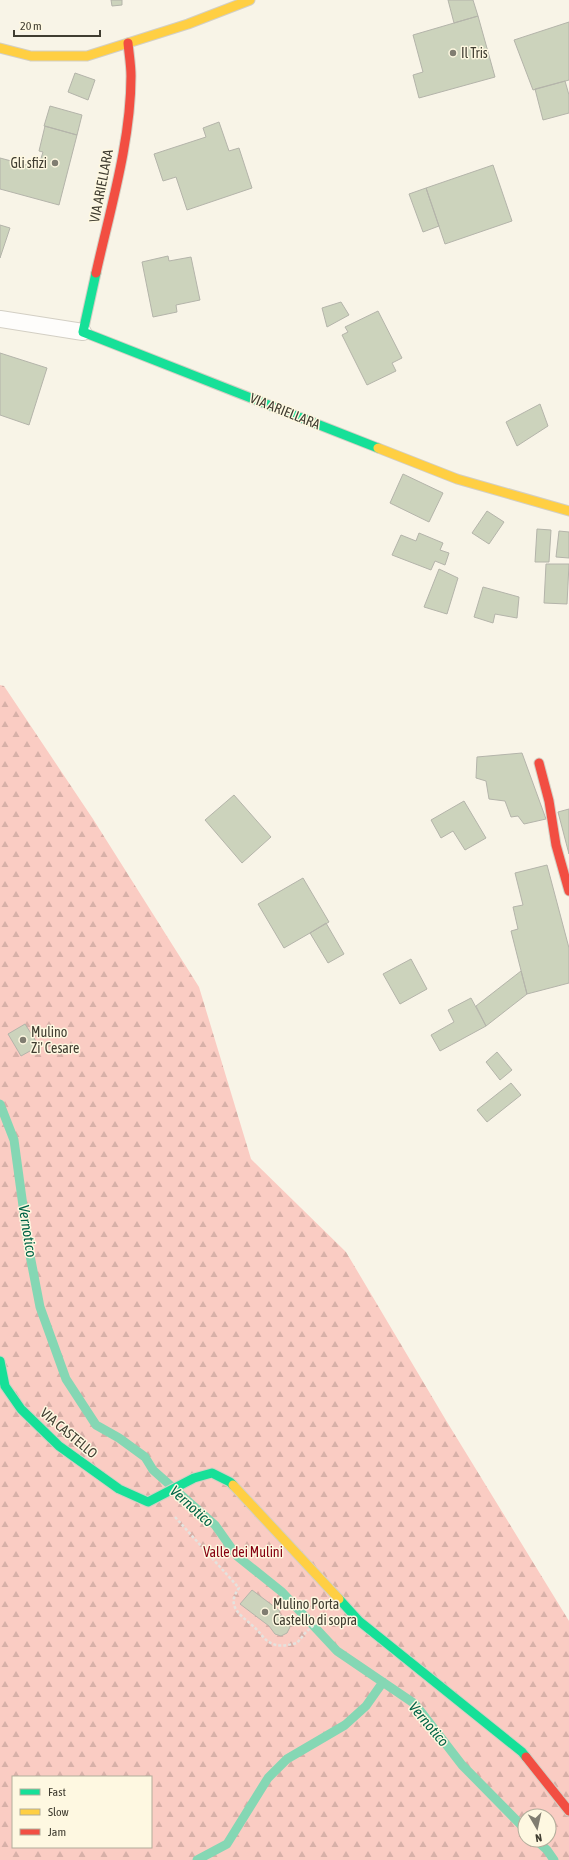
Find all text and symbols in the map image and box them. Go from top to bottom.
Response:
scale bar [14,12,100,38]
text: 20 m [20,19,42,33]
place label: Il Tris [461,45,488,61]
marker: Il Tris [448,48,458,58]
street label: VIA ARIELLARA [86,148,116,224]
place label: Gli sfizi [10,155,47,171]
marker: Gli sfizi [50,158,60,168]
street label: VIA ARIELLARA [248,390,322,432]
place label: Mulino Zi' Cesare [31,1024,79,1056]
marker: Mulino Zi' Cesare [18,1035,28,1045]
water label: Vernotico [15,1204,41,1258]
street label: VIA CASTELLO [37,1405,101,1461]
water label: Vernotico [167,1482,217,1530]
park label: Valle dei Mulini [203,1544,283,1560]
place label: Mulino Porta Castello di sopra [273,1596,357,1628]
marker: Mulino Porta Castello di sopra [260,1607,270,1617]
water label: Vernotico [406,1698,452,1750]
legend [12,1776,152,1848]
text: Fast [48,1785,66,1799]
text: Slow [48,1805,69,1819]
north arrow [517,1808,557,1848]
text: Jam [48,1825,66,1839]
text: N [534,1831,543,1844]

